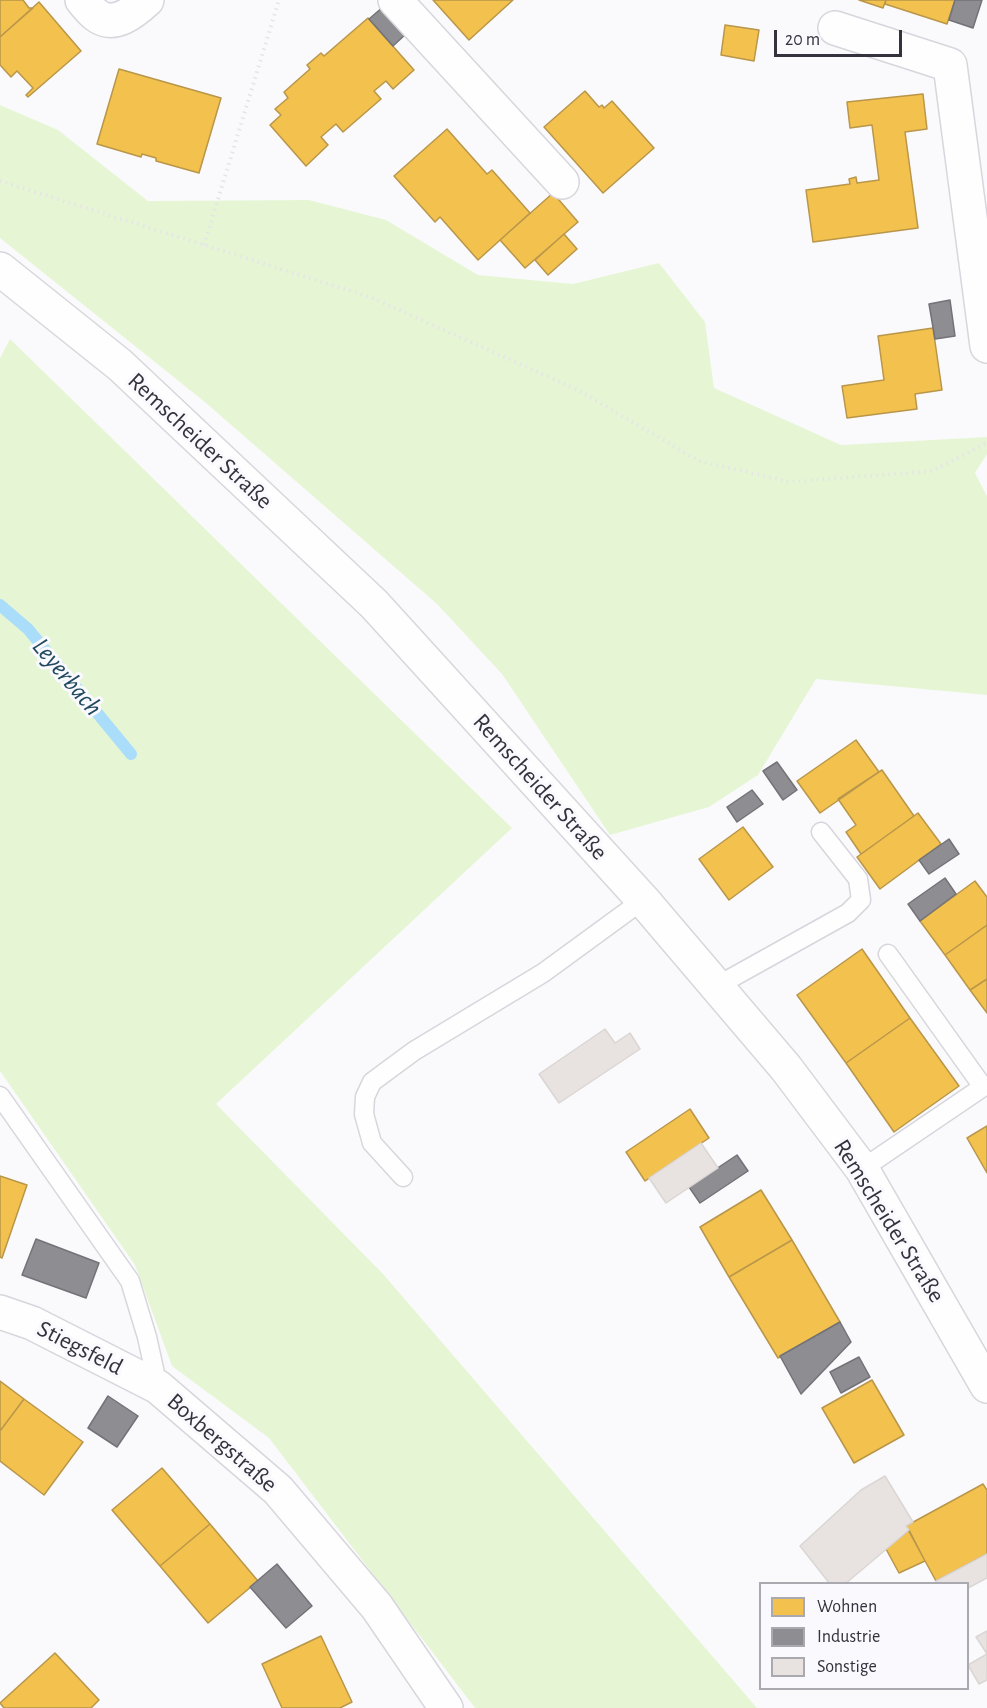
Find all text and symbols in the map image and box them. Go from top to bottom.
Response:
scale bar [777,18,904,56]
text: 20 m [785,31,820,49]
street label: Remscheider Straße [122,367,278,515]
water label: Leyerbach [25,632,109,722]
street label: Remscheider Straße [467,708,613,866]
street label: Remscheider Straße [827,1134,951,1308]
street label: Stiegsfeld [32,1314,128,1382]
street label: Boxbergstraße [161,1387,283,1499]
legend [759,1582,969,1690]
text: Wohnen [817,1598,877,1616]
text: Industrie [817,1628,880,1646]
text: Sonstige [817,1658,877,1676]

